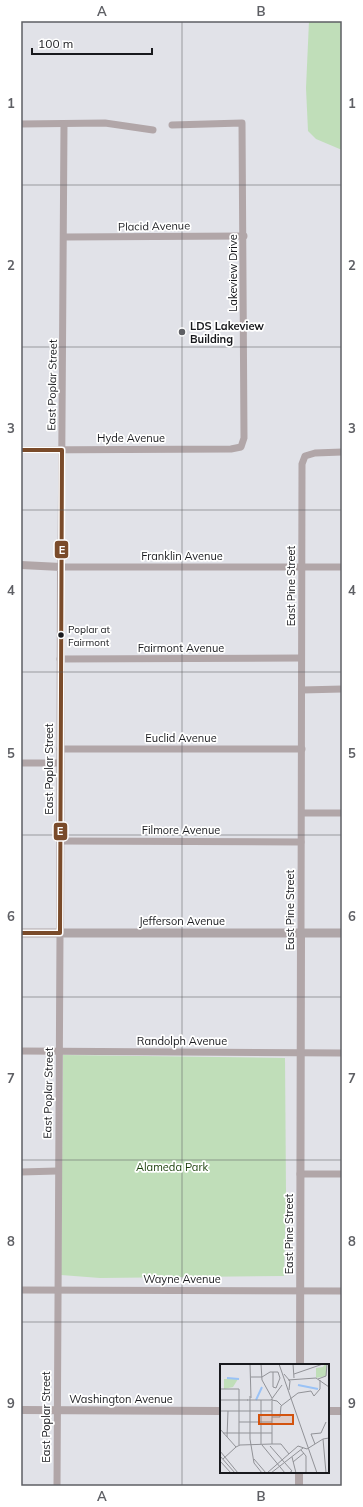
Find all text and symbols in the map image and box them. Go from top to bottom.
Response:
text: A [97,3,107,19]
text: B [257,3,266,19]
scale bar [32,30,152,56]
text: 100 m [38,36,73,51]
text: 1 [7,95,15,111]
text: 1 [348,95,356,111]
street label: Placid Avenue [118,218,190,234]
street label: Lakeview Drive [226,234,240,312]
text: 2 [7,257,15,273]
text: 2 [348,257,356,273]
place label: LDS Lakeview Building [190,319,264,346]
marker: LDS Lakeview Building [177,327,187,337]
street label: East Poplar Street [44,339,60,431]
text: 3 [7,420,15,436]
text: 3 [348,420,356,436]
street label: Hyde Avenue [97,431,165,445]
line badge: E [54,540,69,559]
text: E [59,543,66,557]
street label: East Pine Street [284,546,298,626]
street label: Franklin Avenue [141,549,223,563]
text: 4 [7,582,15,598]
text: 4 [348,582,356,598]
place label: Poplar at Fairmont [68,623,111,649]
marker: Poplar at Fairmont [56,630,66,640]
street label: Fairmont Avenue [138,641,224,655]
street label: East Poplar Street [42,723,56,815]
street label: Euclid Avenue [145,731,217,745]
text: 5 [7,745,15,761]
text: 5 [348,745,356,761]
line badge: E [53,822,68,841]
street label: Filmore Avenue [142,823,220,837]
text: E [57,824,64,838]
street label: East Pine Street [283,870,297,950]
text: 6 [7,908,15,924]
text: 6 [348,908,356,924]
street label: Jefferson Avenue [139,914,225,928]
street label: Randolph Avenue [137,1034,227,1048]
street label: East Poplar Street [40,1047,56,1139]
text: 7 [7,1070,15,1086]
text: 7 [348,1070,356,1086]
park label: Alameda Park [136,1160,208,1174]
street label: East Pine Street [282,1194,296,1274]
text: 8 [7,1233,15,1249]
text: 8 [348,1233,356,1249]
street label: Wayne Avenue [143,1272,221,1286]
inset map [220,1364,329,1473]
street label: East Poplar Street [39,1371,53,1463]
street label: Washington Avenue [69,1392,173,1406]
text: 9 [7,1395,15,1411]
text: 9 [348,1395,356,1411]
text: A [97,1488,107,1504]
text: B [257,1488,266,1504]

